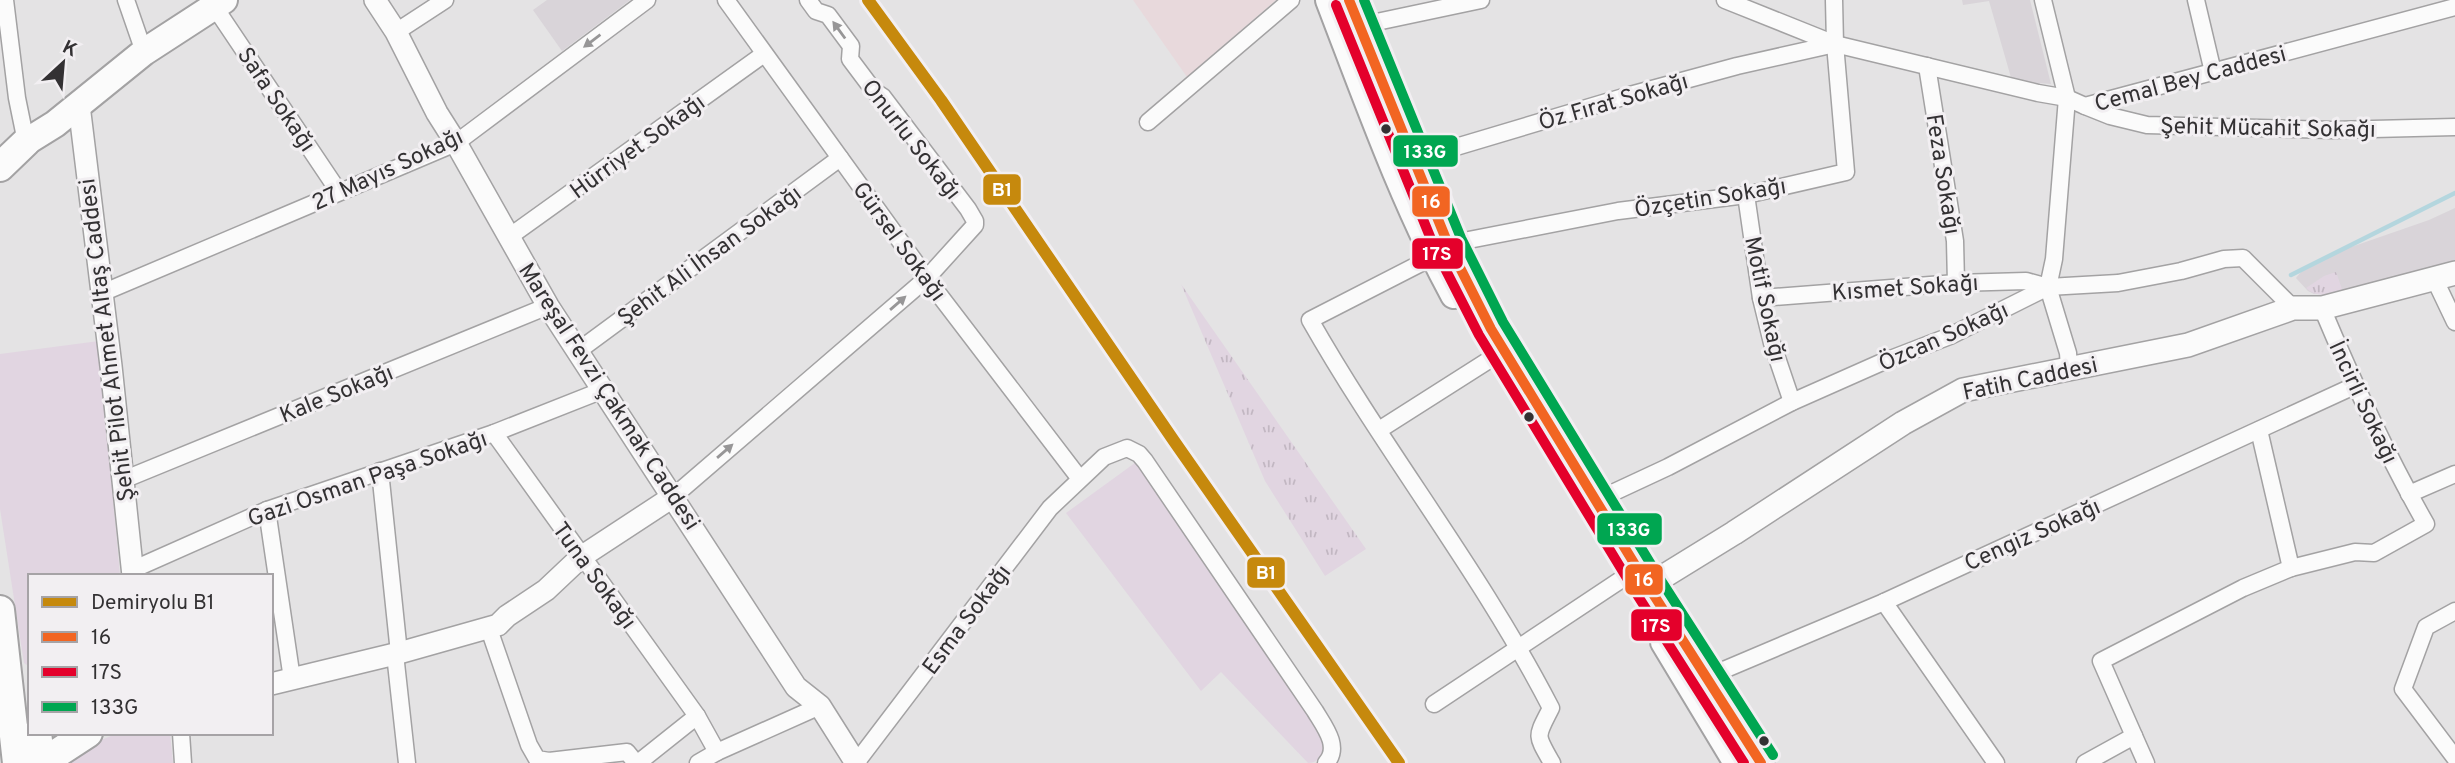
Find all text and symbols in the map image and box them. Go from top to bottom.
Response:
one-way arrow [832,22,847,40]
north arrow [28,28,98,98]
one-way arrow [583,34,601,48]
text: K [58,36,81,63]
street label: Cemal Bey Caddesi [2092,41,2290,120]
street label: Safa Sokağı [229,42,321,158]
street label: Öz Fırat Sokağı [1535,67,1692,139]
street label: Onurlu Sokağı [854,74,966,207]
street label: Hürriyet Sokağı [565,89,712,207]
street label: Feza Sokağı [1918,112,1965,237]
street label: Şehit Mücahit Sokağı [2160,113,2376,146]
unlabelled marker [1379,122,1393,136]
street label: 27 Mayıs Sokağı [308,124,468,219]
line badge: 133G [1392,134,1459,168]
text: 133G [1403,141,1447,165]
street label: Özçetin Sokağı [1632,172,1788,226]
line badge: B1 [982,173,1022,206]
street label: Şehit Pilot Ahmet Altaş Caddesi [74,177,143,503]
street label: Gürsel Sokağı [845,177,951,308]
text: B1 [992,179,1012,203]
street label: Şehit Ali İhsan Sokağı [612,180,808,334]
line badge: 16 [1411,185,1451,218]
text: 16 [1421,191,1441,215]
street label: Motif Sokağı [1736,234,1791,365]
line badge: 17S [1411,237,1464,270]
text: 17S [1422,243,1452,267]
street label: Mareşal Fevzi Çakmak Caddesi [511,258,705,536]
street label: Kısmet Sokağı [1831,270,1980,309]
one-way arrow [889,295,907,311]
street label: Özcan Sokağı [1874,296,2013,380]
street label: İncirli Sokağı [2321,336,2404,469]
street label: Fatih Caddesi [1960,352,2101,409]
street label: Kale Sokağı [276,359,398,431]
unlabelled marker [1522,410,1536,424]
street label: Gazi Osman Paşa Sokağı [244,426,491,535]
one-way arrow [717,444,734,459]
street label: Cengiz Sokağı [1960,493,2106,579]
line badge: 133G [1596,512,1663,546]
street label: Tuna Sokağı [544,517,642,636]
text: 133G [1607,519,1651,543]
line badge: B1 [1246,556,1286,589]
street label: Esma Sokağı [917,560,1019,681]
text: B1 [1256,562,1276,586]
line badge: 16 [1624,563,1664,596]
text: 16 [1634,569,1654,593]
legend [28,574,273,735]
text: Demiryolu B1 [91,590,215,617]
line badge: 17S [1630,608,1683,642]
text: 17S [1641,615,1671,639]
text: 16 [91,625,111,652]
text: 17S [91,660,122,687]
text: 133G [91,695,138,722]
unlabelled marker [1757,734,1771,748]

